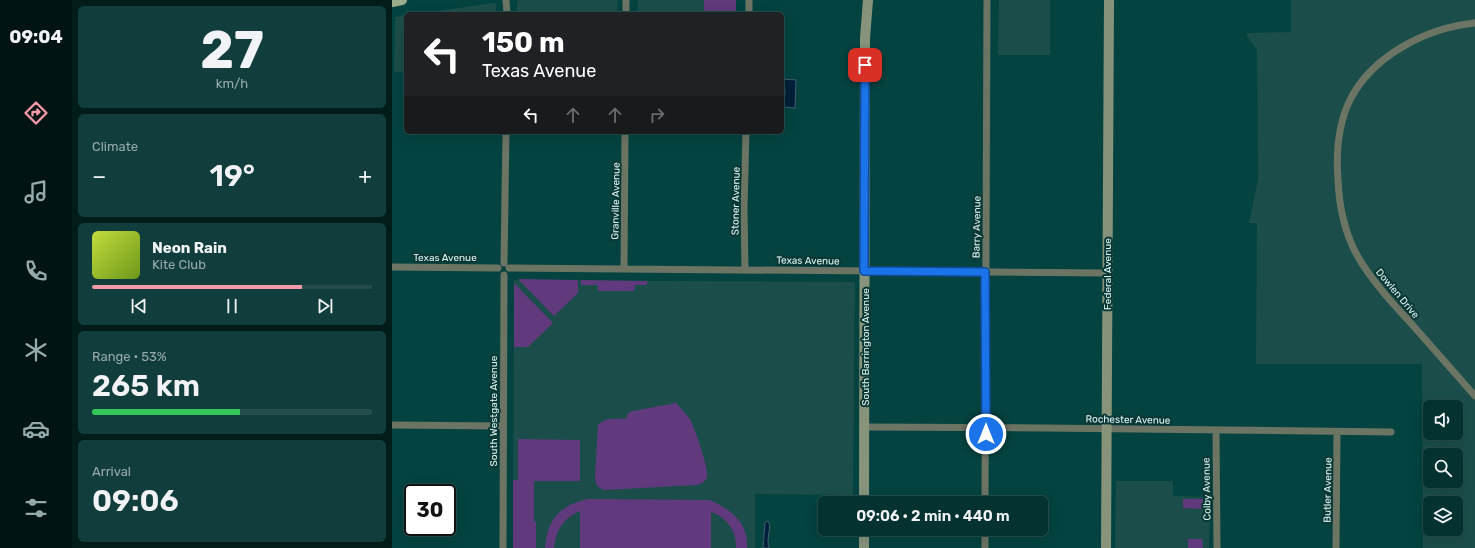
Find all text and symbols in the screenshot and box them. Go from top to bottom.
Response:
text: 27 [200,19,264,81]
text: 09:04 [9,26,63,48]
text: 150 m [482,26,565,59]
icon: left [416,28,468,80]
pin [848,48,882,82]
icon: arrive [854,54,876,76]
text: Texas Avenue [482,60,596,82]
text: km/h [216,76,248,91]
icon: directions [22,99,50,127]
icon: left [520,104,542,126]
icon: ahead [562,104,584,126]
icon: ahead [604,104,626,126]
icon: right [646,104,668,126]
text: Climate [92,139,138,154]
text: 19° [210,158,255,194]
street label: Granville Avenue [609,162,623,240]
text: − [92,163,106,190]
text: + [358,163,372,190]
street label: Stoner Avenue [729,166,743,235]
icon: music [22,178,50,206]
street label: Barry Avenue [970,195,984,258]
street label: Federal Avenue [1102,238,1114,310]
text: Neon Rain [152,239,227,257]
street label: Texas Avenue [413,252,477,264]
street label: Texas Avenue [776,254,840,268]
icon: phone [22,257,50,285]
text: Kite Club [152,257,206,272]
street label: Dowlen Drive [1373,266,1422,321]
street label: South Barrington Avenue [860,288,872,406]
icon: previous [128,295,150,317]
icon: pause [221,295,243,317]
icon: next [314,295,336,317]
icon: climate [22,336,50,364]
text: Range · 53% [92,349,167,364]
street label: South Westgate Avenue [488,355,500,466]
text: 265 km [92,368,200,404]
map controls [1423,400,1463,536]
button: sound [1423,400,1463,440]
position arrow [965,413,1007,455]
street label: Rochester Avenue [1085,413,1171,427]
icon: car [22,415,50,443]
button: search [1423,448,1463,488]
street label: Colby Avenue [1200,457,1214,521]
street label: Butler Avenue [1321,457,1335,523]
text: Arrival [92,464,131,479]
text: 09:06 [92,483,179,519]
speed limit sign: 30 [404,484,456,536]
icon: filters [22,494,50,522]
button: layers [1423,496,1463,536]
text: 09:06 · 2 min · 440 m [856,507,1010,525]

